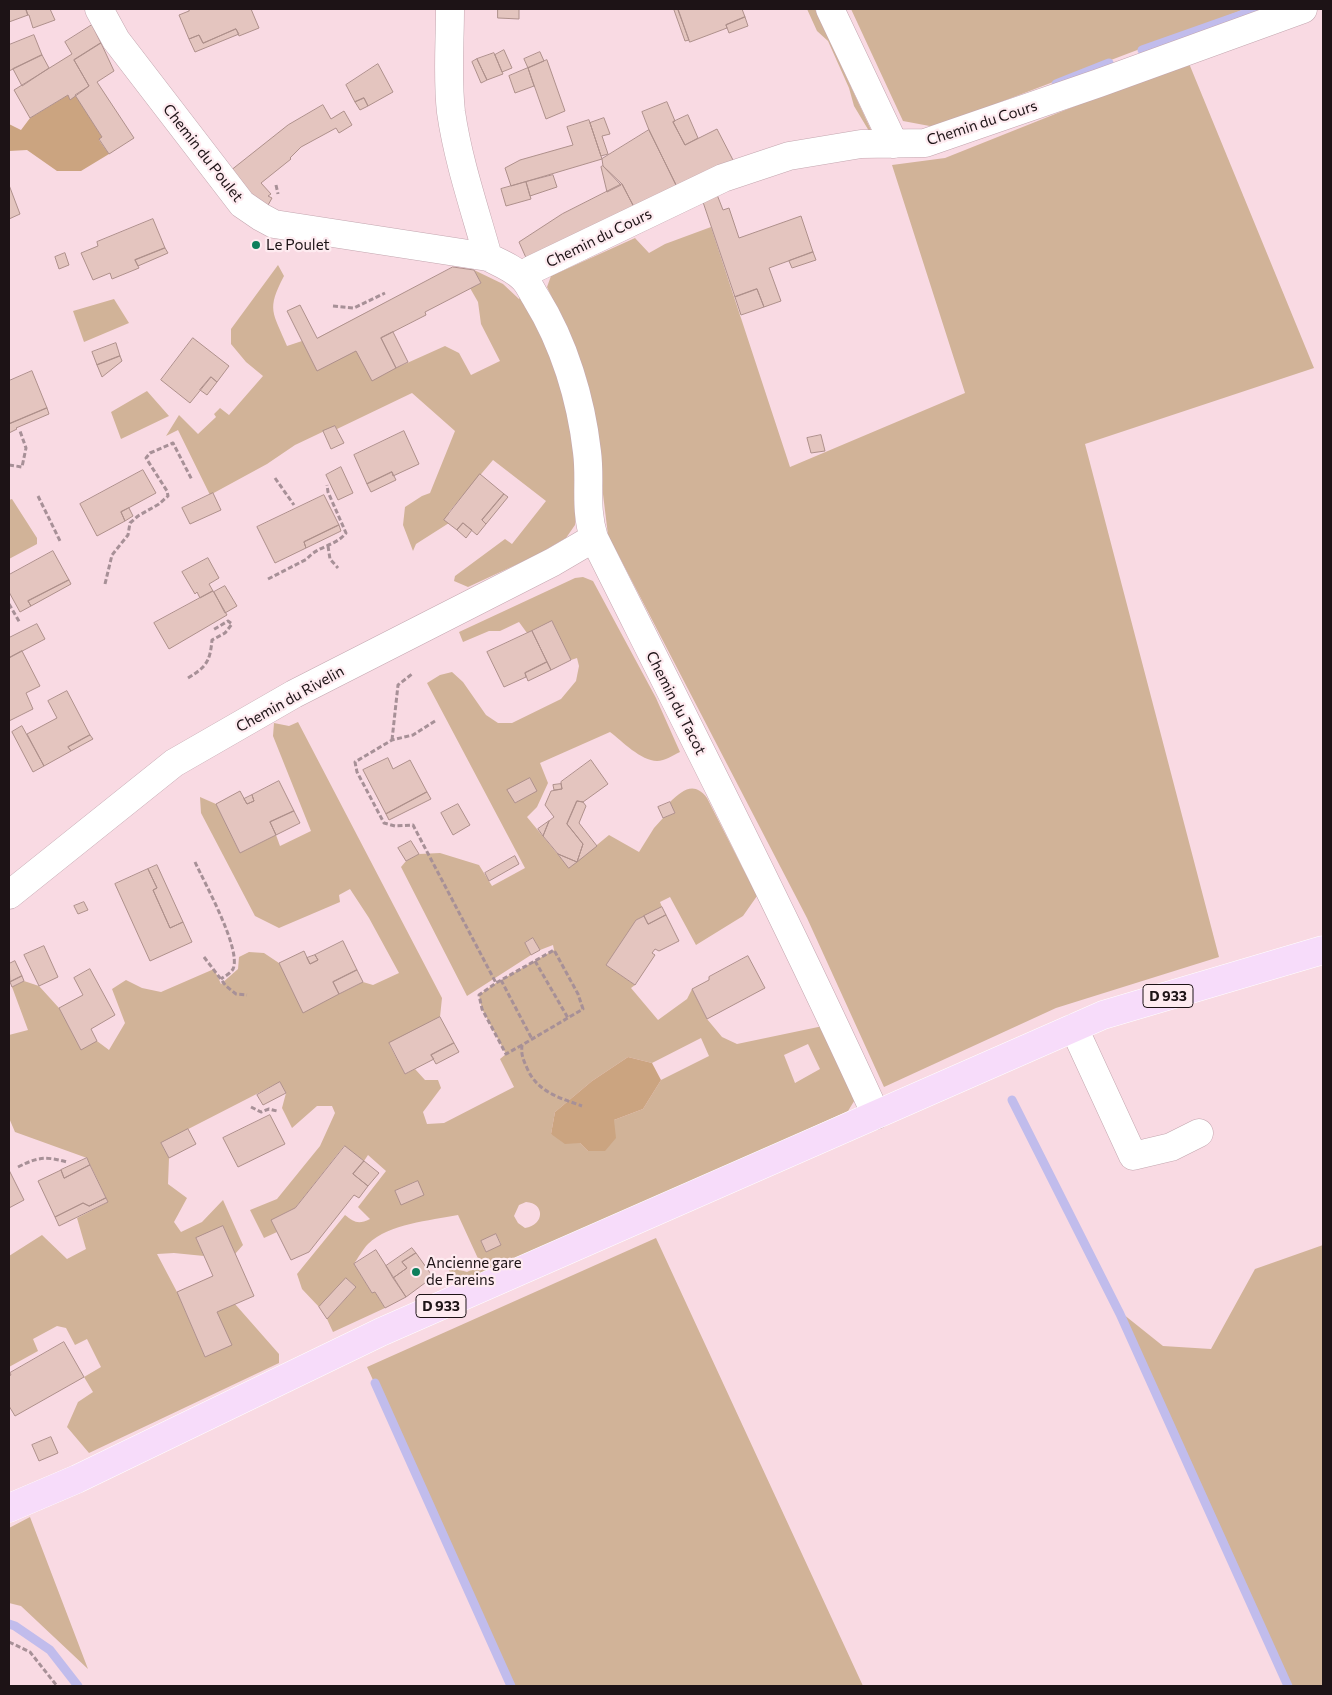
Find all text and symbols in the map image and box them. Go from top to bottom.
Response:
street label: Chemin du Cours [924,97,1040,149]
street label: Chemin du Poulet [159,100,247,206]
street label: Chemin du Cours [543,205,655,271]
place label: Le Poulet [266,236,330,254]
marker: Le Poulet [250,239,262,251]
street label: Chemin du Tacot [642,648,710,758]
street label: Chemin du Rivelin [233,662,347,736]
road number: D 933 [1143,984,1193,1008]
place label: Ancienne gare de Fareins [426,1254,522,1289]
marker: Ancienne gare de Fareins [410,1266,422,1278]
road number: D 933 [416,1294,466,1318]

